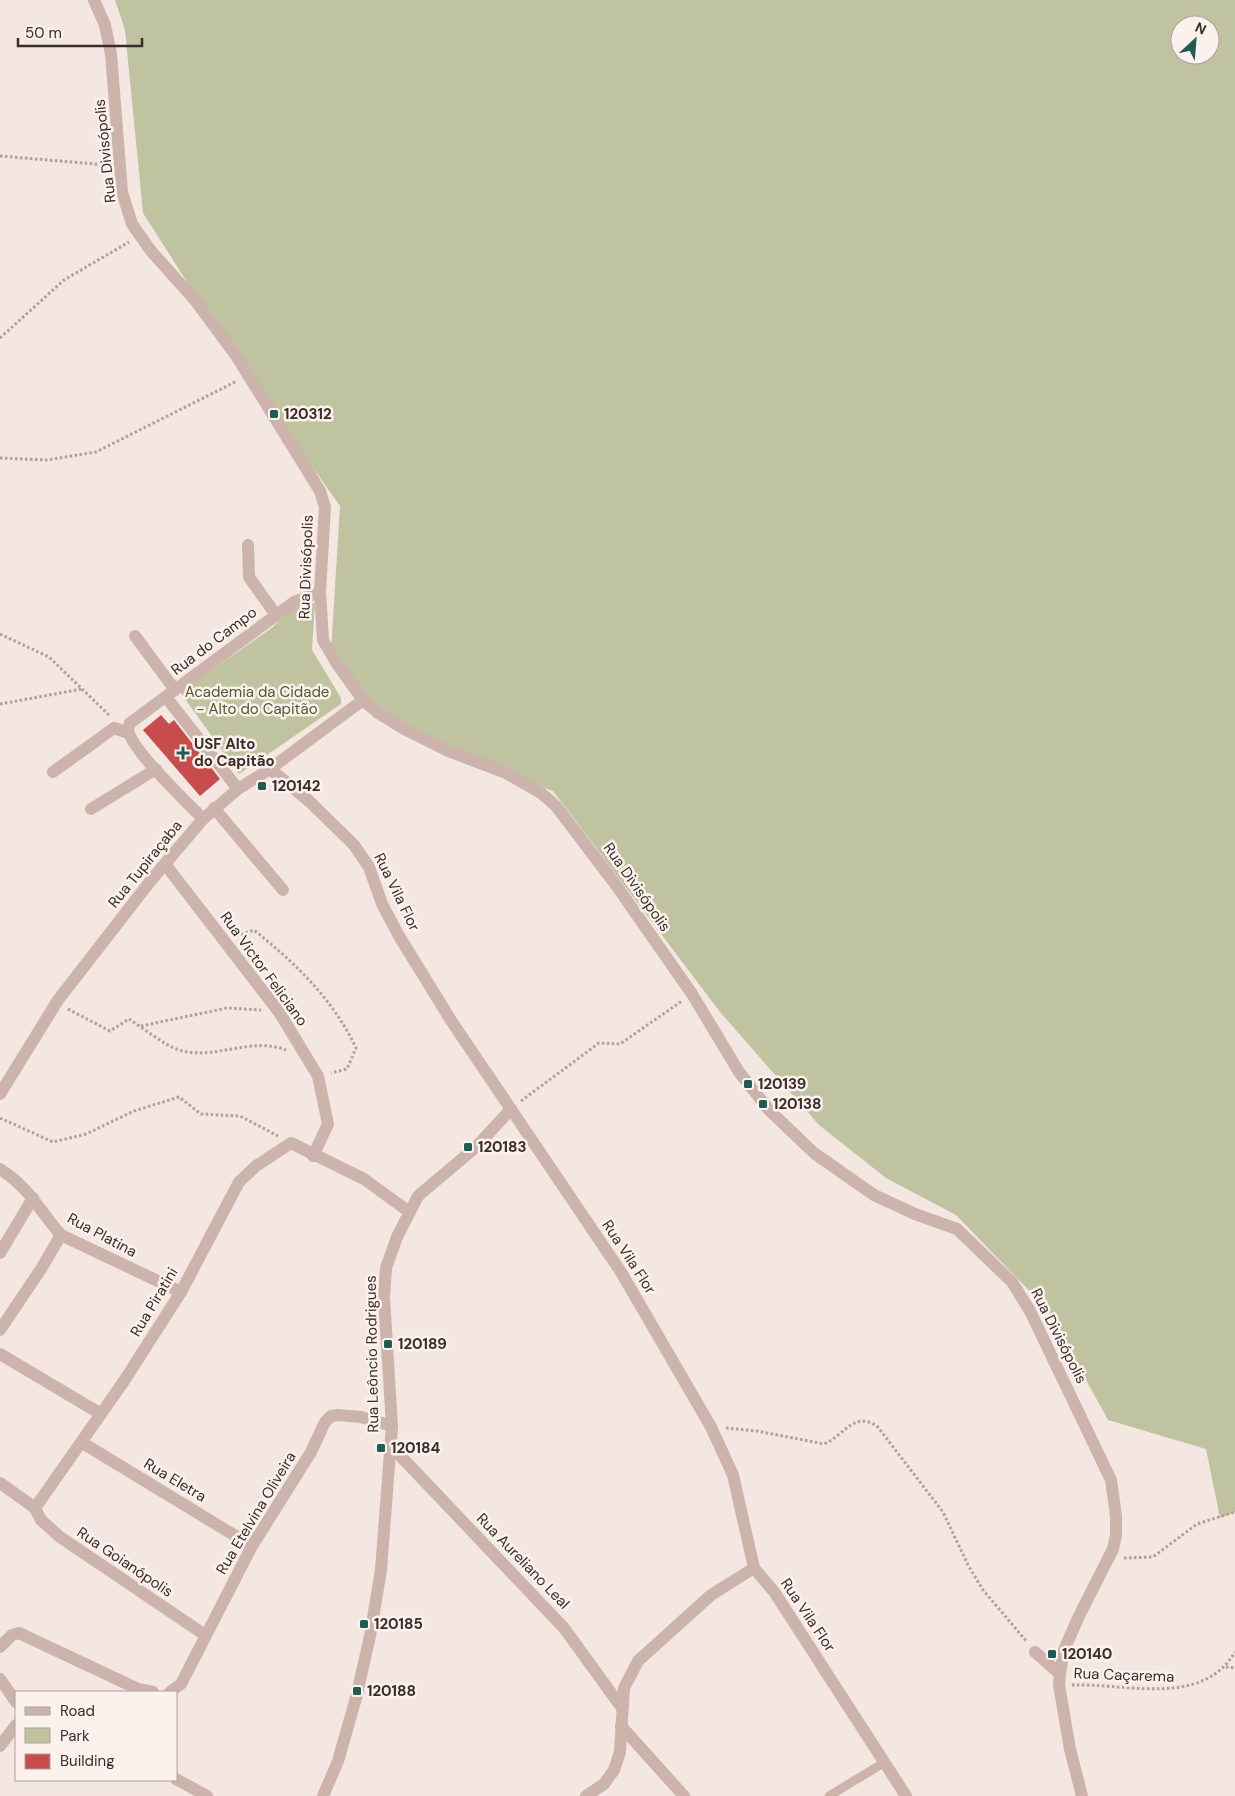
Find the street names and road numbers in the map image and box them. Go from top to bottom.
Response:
street label: Rua Divisópolis [90,98,120,204]
street label: Rua Divisópolis [294,515,318,619]
street label: Rua do Campo [167,602,261,680]
street label: Rua Tupiraçaba [104,816,186,912]
street label: Rua Divisópolis [599,839,675,935]
street label: Rua Vila Flor [369,850,425,935]
street label: Rua Victor Feliciano [216,908,312,1030]
street label: Rua Platina [64,1208,140,1262]
street label: Rua Vila Flor [598,1216,661,1298]
street label: Rua Piratini [126,1264,182,1340]
street label: Rua Leôncio Rodrigues [361,1275,383,1433]
street label: Rua Divisópolis [1026,1285,1092,1387]
street label: Rua Etelvina Oliveira [211,1448,301,1578]
street label: Rua Eletra [140,1454,210,1506]
street label: Rua Aureliano Leal [472,1509,574,1613]
street label: Rua Goianópolis [73,1522,177,1602]
street label: Rua Vila Flor [776,1574,840,1656]
street label: Rua Caçarema [1073,1663,1175,1687]

